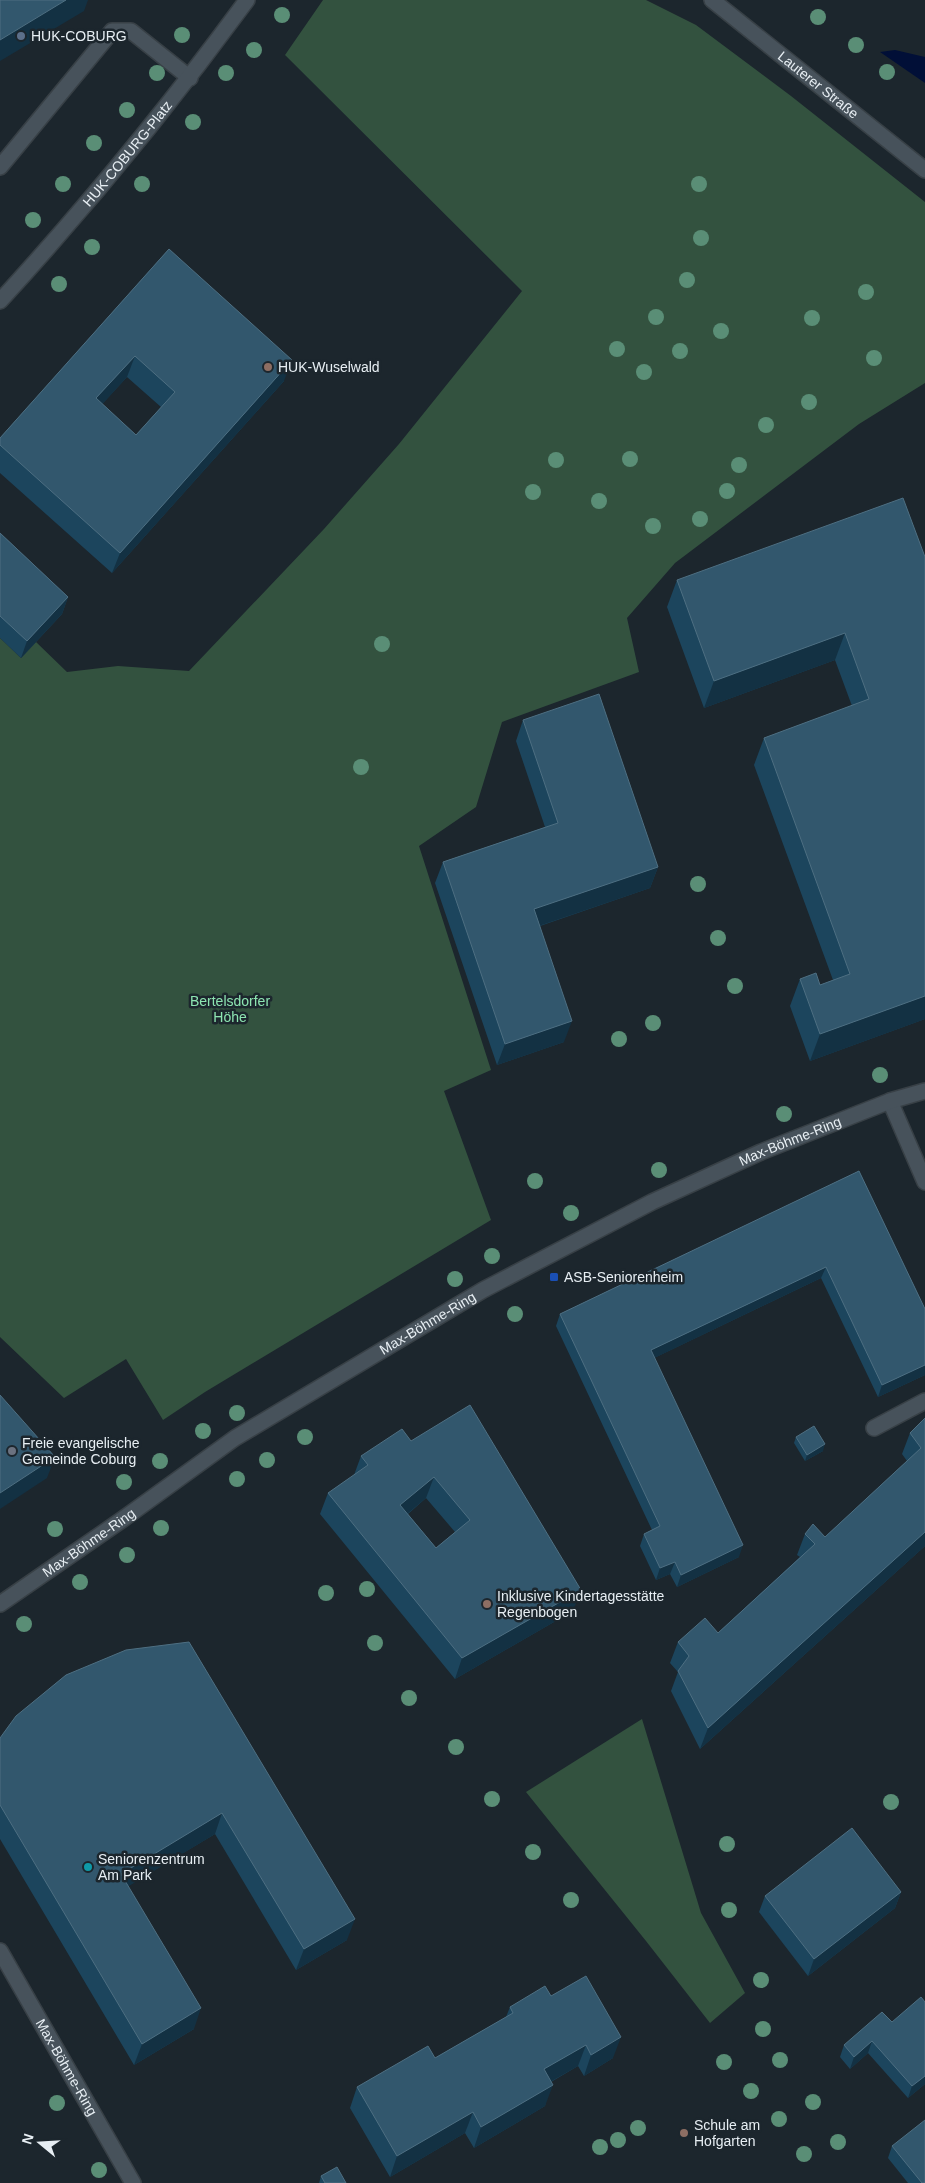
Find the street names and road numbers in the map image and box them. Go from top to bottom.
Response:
street label: Lauterer Straße [775,48,862,122]
street label: HUK-COBURG-Platz [79,97,175,209]
street label: Max-Böhme-Ring [736,1113,843,1169]
street label: Max-Böhme-Ring [377,1288,479,1358]
street label: Max-Böhme-Ring [39,1505,138,1580]
street label: Max-Böhme-Ring [33,2016,101,2119]

